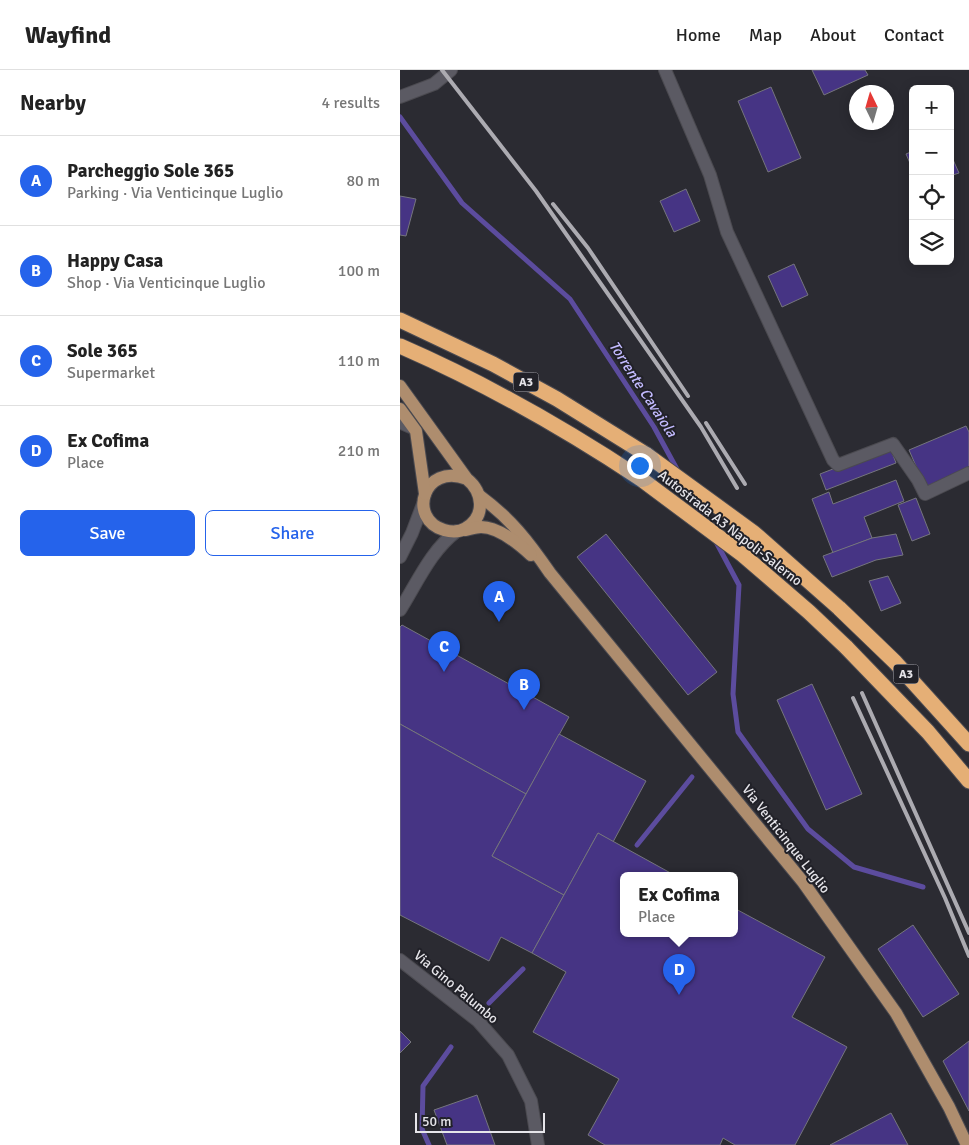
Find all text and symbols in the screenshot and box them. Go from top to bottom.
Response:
text: Wayfind [25,20,111,50]
text: Home [676,24,721,46]
text: Map [749,24,782,46]
text: About [810,24,856,46]
text: Contact [884,24,944,46]
north arrow [849,85,894,130]
map controls [909,85,954,265]
button: + [909,85,954,130]
text: Nearby [20,90,86,116]
text: 4 results [321,93,380,113]
button: − [909,130,954,175]
text: Parcheggio Sole 365 [67,159,234,183]
text: A [31,171,41,191]
text: 80 m [346,171,380,191]
button: locate [909,175,954,220]
text: Parking · Via Venticinque Luglio [67,183,283,203]
button: layers [909,220,954,265]
text: Happy Casa [67,249,163,273]
text: B [31,261,41,281]
text: 100 m [338,261,380,281]
text: Shop · Via Venticinque Luglio [67,273,266,293]
water label: Torrente Cavaiola [605,338,681,441]
text: Sole 365 [67,339,138,363]
text: C [31,351,41,371]
text: 110 m [338,351,380,371]
text: Supermarket [67,363,155,383]
road number: A3 [514,372,538,392]
text: Ex Cofima [67,429,149,453]
text: D [31,441,41,461]
text: 210 m [338,441,380,461]
text: Place [67,453,104,473]
your location [627,453,653,479]
street label: Autostrada A3 Napoli-Salerno [655,467,805,589]
button: Save [20,510,195,556]
button: Share [205,510,380,556]
pin: A [483,581,515,622]
pin: C [428,631,460,672]
road number: A3 [894,664,918,684]
pin: B [508,669,540,710]
street label: Via Venticinque Luglio [738,781,834,897]
popup [620,872,738,937]
text: Ex Cofima [638,883,720,907]
text: Place [638,907,675,927]
street label: Via Gino Palumbo [410,947,502,1027]
pin: D [663,954,695,995]
scale bar [415,1110,545,1133]
text: 50 m [422,1113,451,1130]

